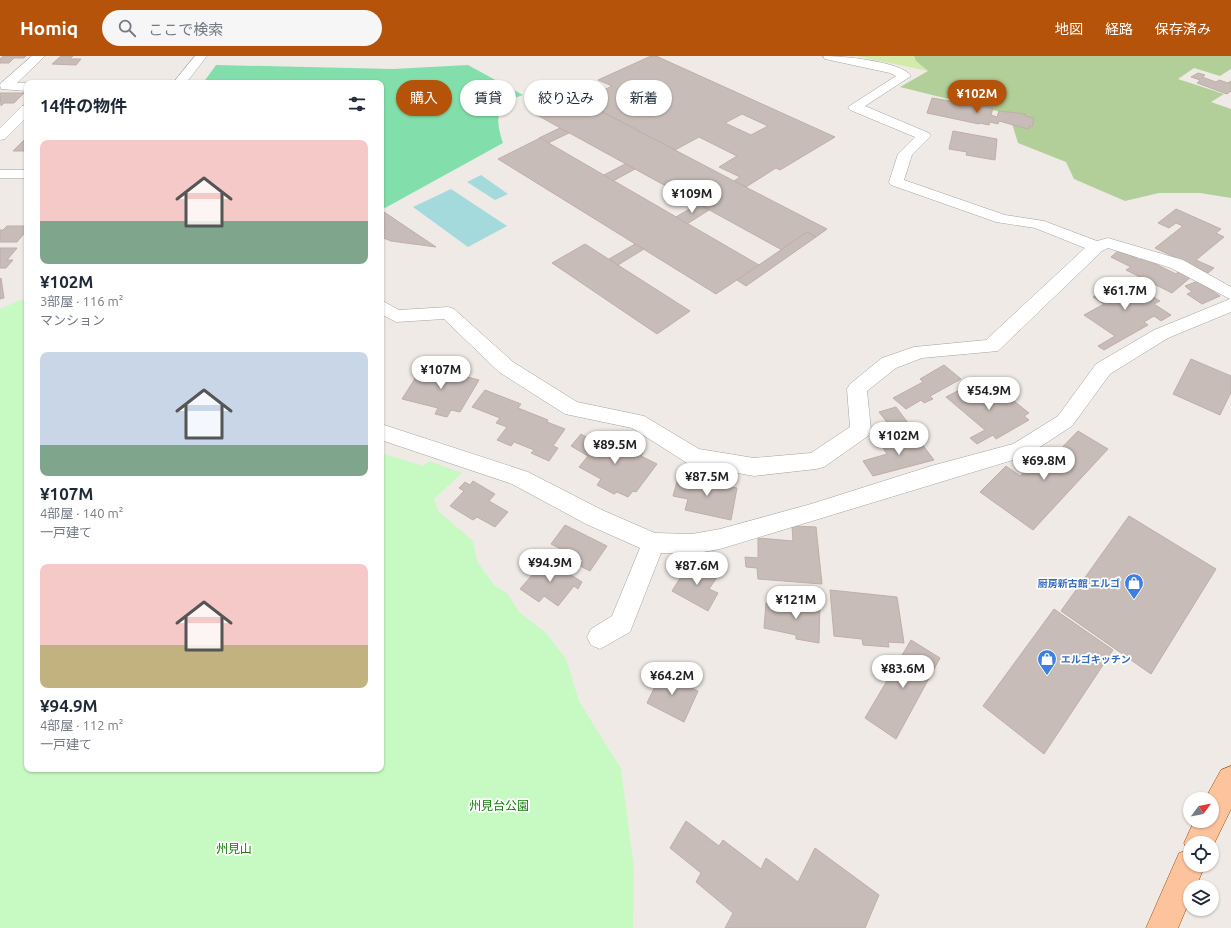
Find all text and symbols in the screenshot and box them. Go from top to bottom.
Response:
search box [102,10,382,46]
text: Homiq [20,17,78,39]
icon: search [116,17,138,39]
text: ここで検索 [148,21,223,38]
text: 地図 [1055,21,1083,37]
text: 経路 [1105,21,1133,37]
text: 保存済み [1155,21,1211,37]
chip: 購入 [396,80,452,116]
chip: 賃貸 [460,80,516,116]
chip: 絞り込み [524,80,608,116]
chip: 新着 [616,80,672,116]
pin: ¥102M [949,80,1005,114]
text: ¥102M [957,86,997,100]
icon: filters [346,93,368,115]
text: 14件の物件 [40,96,127,115]
icon: home [168,166,240,238]
pin: ¥109M [664,180,720,214]
text: ¥109M [672,186,712,200]
text: ¥102M [40,272,93,291]
pin: ¥61.7M [1092,277,1158,311]
text: ¥61.7M [1103,283,1147,297]
text: 3部屋 · 116 m² [40,294,123,308]
text: マンション [40,313,105,327]
pin: ¥107M [413,356,469,390]
text: ¥107M [421,362,461,376]
pin: ¥54.9M [956,377,1022,411]
icon: home [168,378,240,450]
text: ¥54.9M [967,383,1011,397]
pin: ¥102M [871,422,927,456]
text: ¥102M [879,428,919,442]
pin: ¥89.5M [582,431,648,465]
text: ¥89.5M [593,437,637,451]
pin: ¥69.8M [1011,447,1077,481]
text: ¥69.8M [1022,453,1066,467]
pin: ¥87.5M [674,463,740,497]
text: ¥87.5M [685,469,729,483]
text: ¥107M [40,484,93,503]
text: 4部屋 · 140 m² [40,506,123,520]
text: 一戸建て [40,525,92,539]
pin: ¥94.9M [517,549,583,583]
pin: ¥87.6M [664,552,730,586]
text: ¥94.9M [528,555,572,569]
text: ¥87.6M [675,558,719,572]
shop icon: 厨房新古館 エルゴ [1123,572,1145,600]
place label: 厨房新古館 エルゴ [1038,578,1120,589]
pin: ¥121M [768,586,824,620]
icon: home [168,590,240,662]
text: ¥121M [776,592,816,606]
shop icon: エルゴキッチン [1036,648,1058,676]
place label: エルゴキッチン [1061,654,1131,665]
pin: ¥83.6M [870,655,936,689]
text: ¥83.6M [881,661,925,675]
pin: ¥64.2M [639,662,705,696]
text: ¥64.2M [650,668,694,682]
text: ¥94.9M [40,696,98,715]
text: 4部屋 · 112 m² [40,718,123,732]
text: 一戸建て [40,737,92,751]
north arrow [1183,792,1219,828]
map controls [1183,792,1219,916]
park label: 州見台公園 [469,799,529,812]
button: locate [1183,836,1219,872]
park label: 州見山 [216,842,252,855]
button: layers [1183,880,1219,916]

